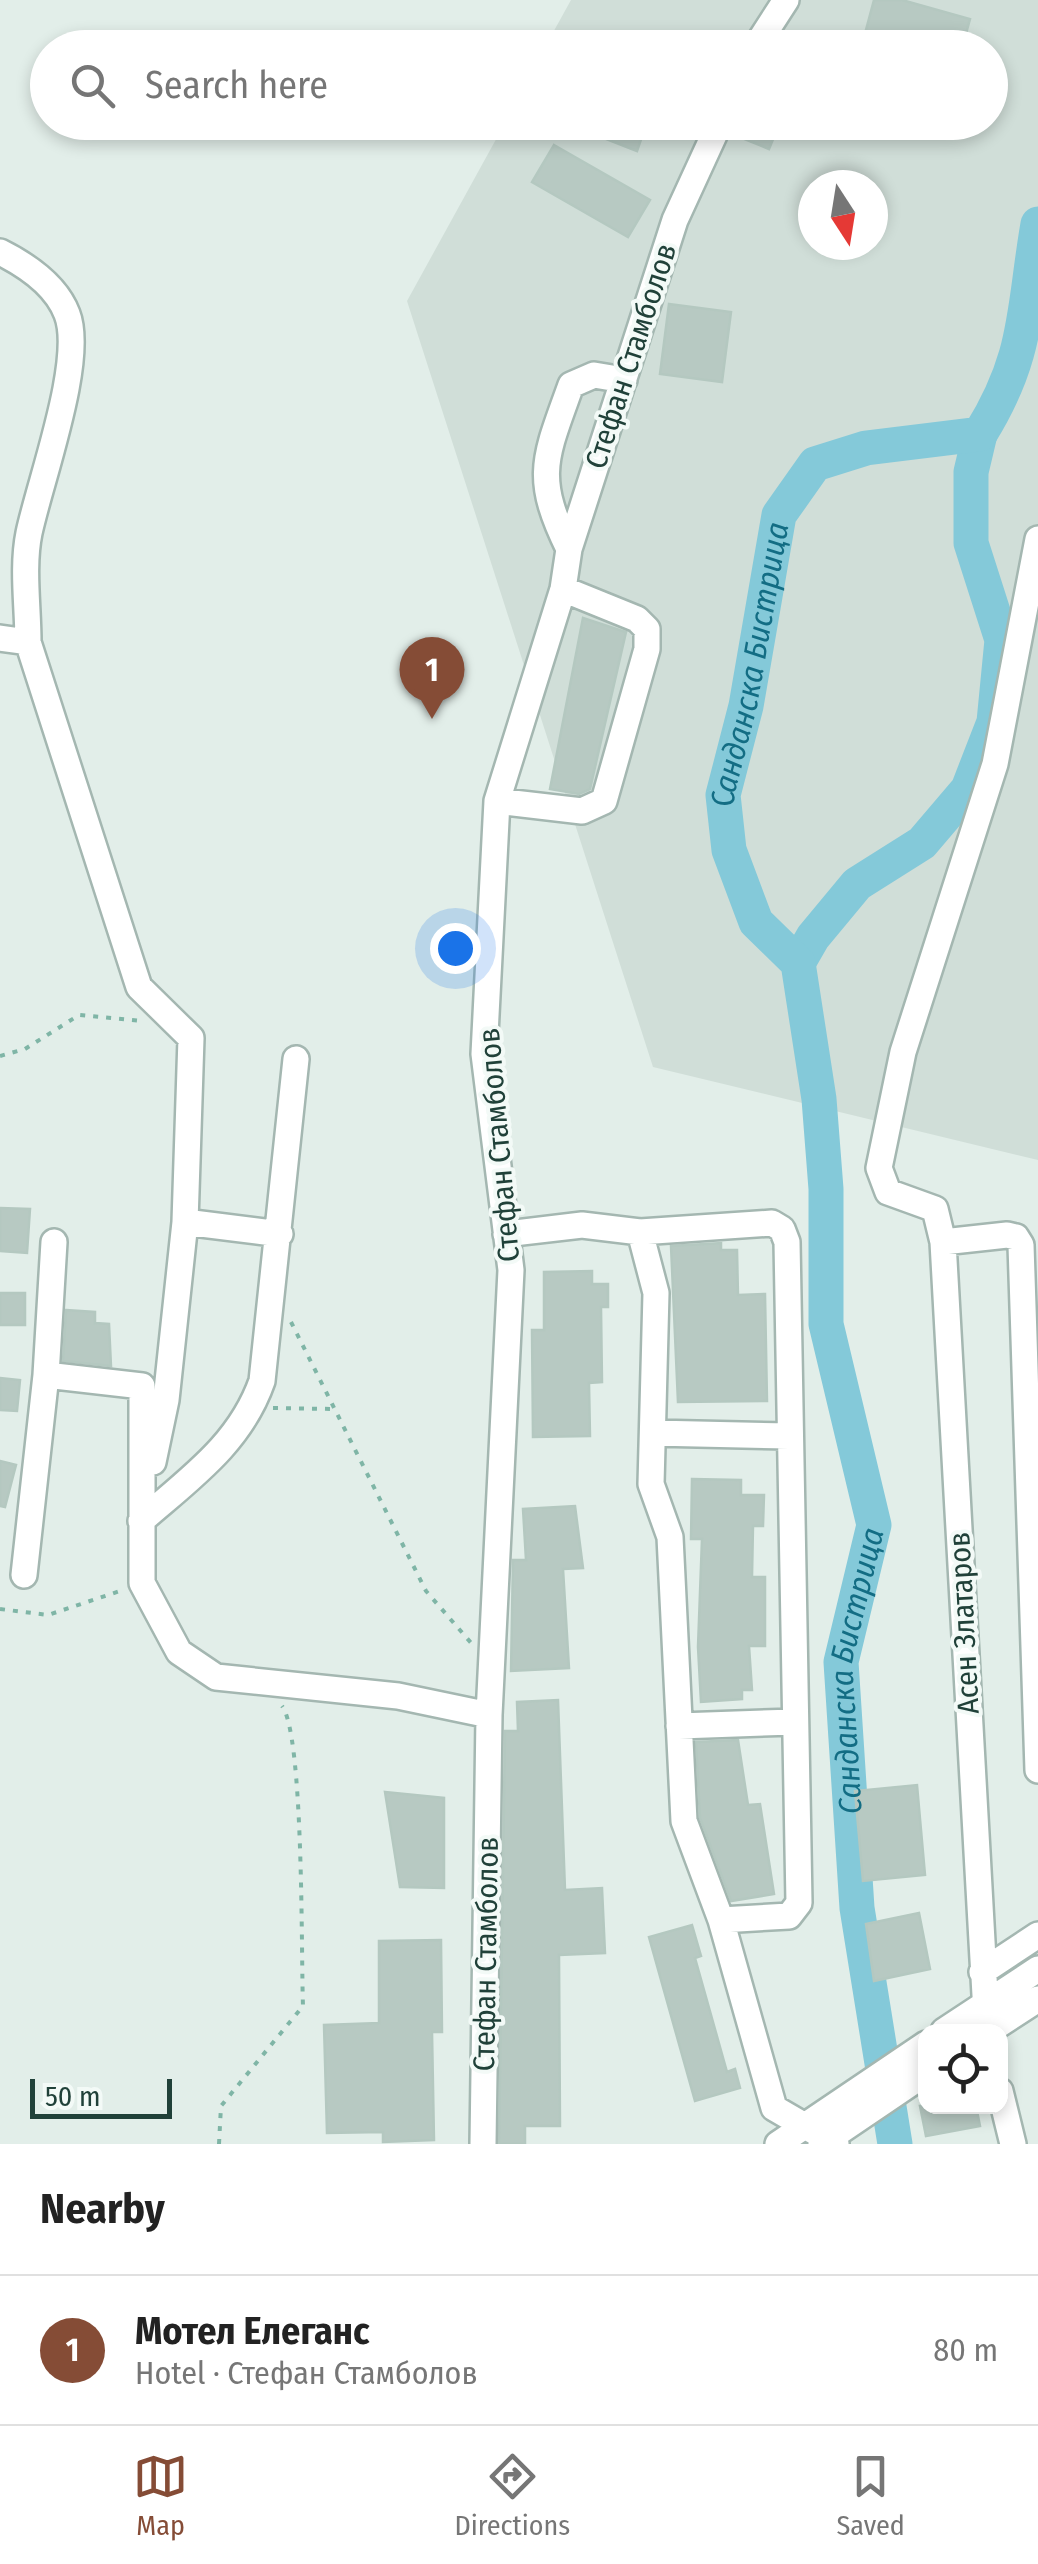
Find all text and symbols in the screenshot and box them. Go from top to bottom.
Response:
search box [30,30,1008,140]
icon: search [65,58,120,113]
text: Search here [145,62,328,108]
north arrow [798,170,888,260]
street label: Стефан Стамболов [578,239,684,473]
water label: Санданска Бистрица [703,519,796,809]
pin: 1 [400,636,464,719]
your location [430,923,481,974]
street label: Стефан Стамболов [471,1027,527,1263]
water label: Санданска Бистрица [822,1524,892,1815]
street label: Асен Златаров [941,1531,987,1715]
street label: Стефан Стамболов [466,1836,506,2072]
map controls [918,2024,1008,2114]
button: locate [918,2024,1008,2114]
scale bar [30,2074,172,2118]
text: 50 m [45,2080,101,2113]
text: Nearby [40,2184,165,2234]
text: Мотел Елеганс [135,2308,370,2354]
text: 1 [66,2331,79,2369]
text: 80 m [933,2331,998,2369]
text: Hotel · Стефан Стамболов [135,2354,478,2392]
tab: Map [133,2449,188,2542]
tab: Directions [454,2449,570,2542]
tab: Saved [836,2449,905,2542]

